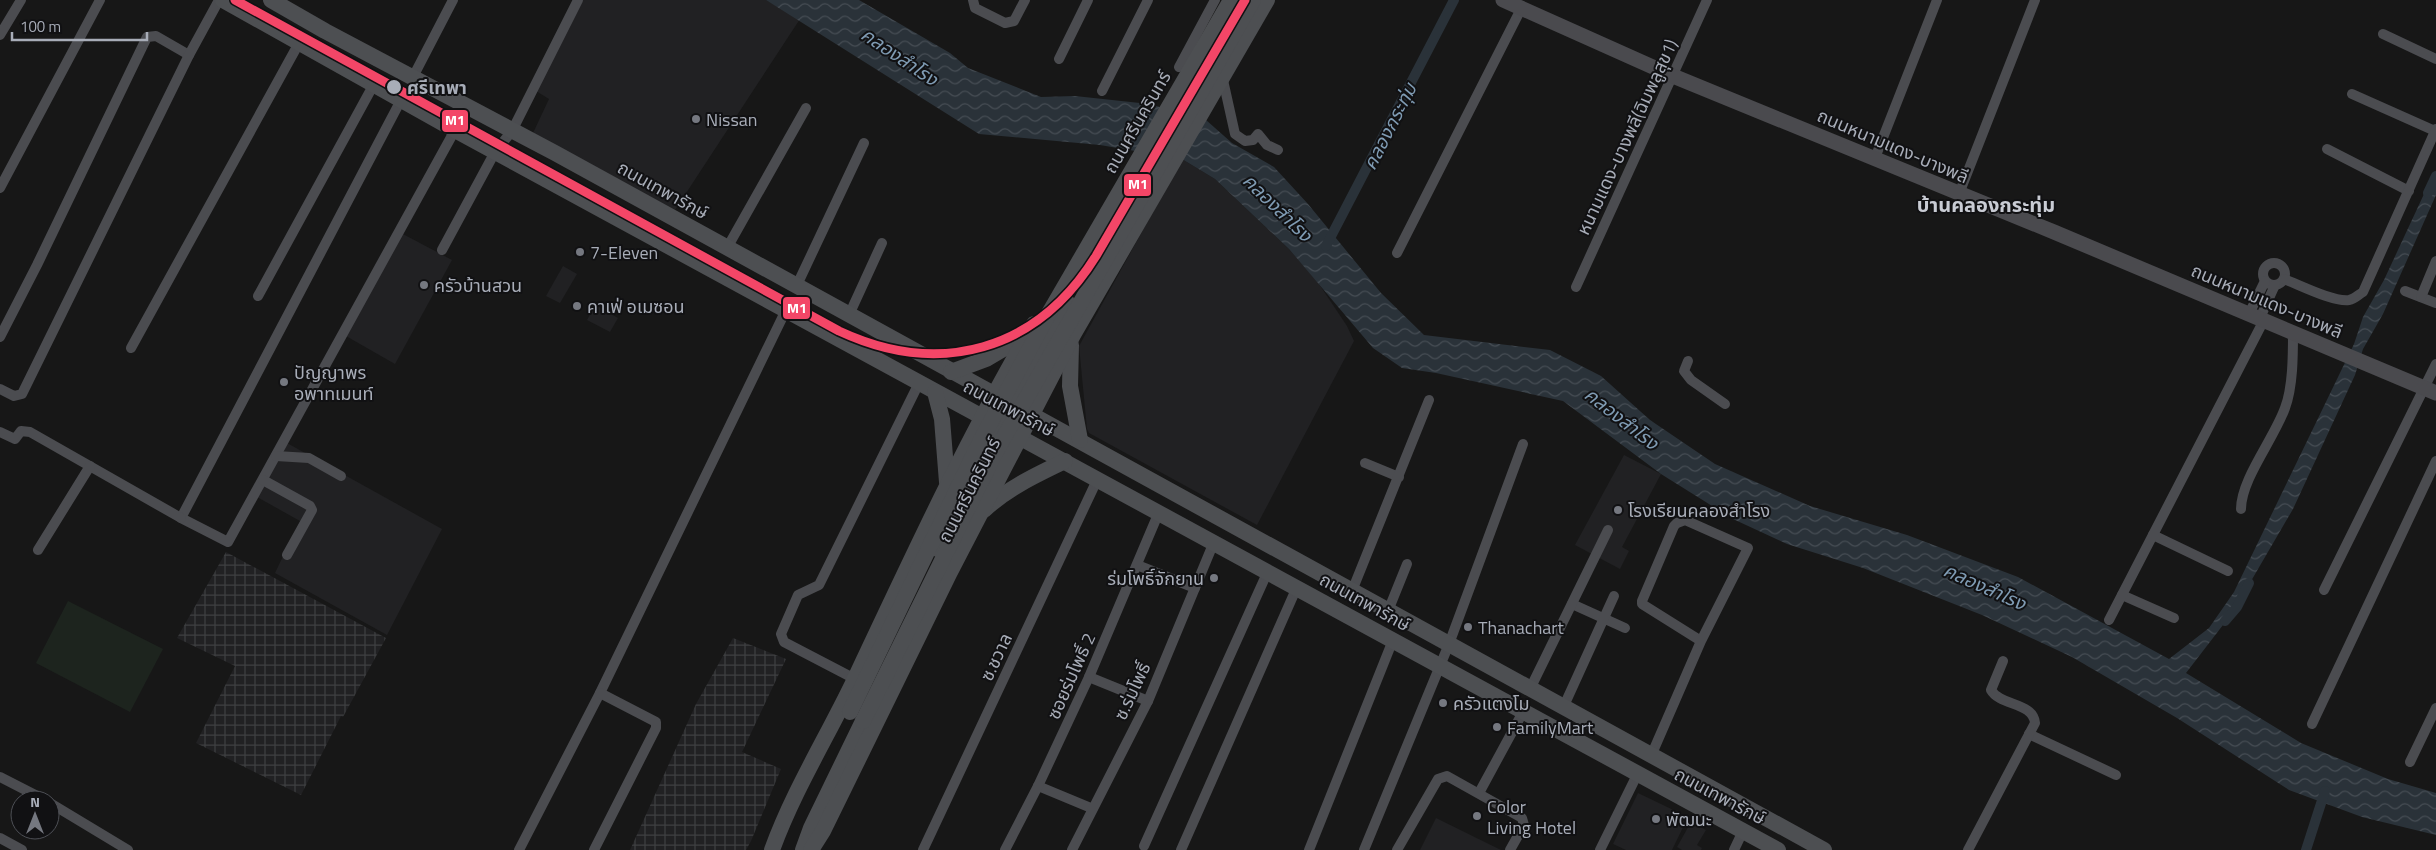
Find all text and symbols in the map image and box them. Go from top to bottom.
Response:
scale bar [12,10,148,42]
text: 100 m [20,15,61,38]
water label: คลองสำโรง [856,20,945,93]
street label: หนามแดง-บางพลี(ฉิมพลูสุข1) [1570,34,1684,240]
street label: ถนนศรีนครินทร์ [1097,65,1178,178]
place label: ศรีเทพา [407,74,467,101]
water label: คลองกระทุ่ม [1355,76,1424,174]
marker: ศรีเทพา [385,78,403,96]
street label: ถนนหนามแดง-บางพลี [1813,102,1973,190]
place label: Nissan [706,106,758,133]
line badge: M1 [441,109,469,133]
text: M1 [445,109,465,130]
marker: Nissan [690,113,702,125]
street label: ถนนเทพารักษ์ [613,154,713,226]
water label: คลองสำโรง [1237,166,1320,248]
line badge: M1 [1123,173,1152,197]
text: M1 [1128,173,1148,194]
district label: บ้านคลองกระทุ่ม [1917,189,2055,220]
place label: 7-Eleven [590,239,658,266]
marker: 7-Eleven [574,246,586,258]
street label: ถนนหนามแดง-บางพลี [2187,257,2347,345]
place label: ครัวบ้านสวน [434,272,522,299]
marker: ครัวบ้านสวน [418,279,430,291]
place label: คาเฟ่ อเมซอน [587,293,685,320]
line badge: M1 [782,296,811,320]
text: M1 [787,297,807,318]
marker: คาเฟ่ อเมซอน [571,300,583,312]
place label: ปัญญาพร อพาทเมนท์ [294,359,373,407]
street label: ถนนเทพารักษ์ [958,373,1060,443]
marker: ปัญญาพร อพาทเมนท์ [278,376,290,388]
water label: คลองสำโรง [1579,380,1666,457]
street label: ถนนศรีนครินทร์ [931,432,1007,547]
place label: โรงเรียนคลองสำโรง [1628,497,1770,524]
marker: โรงเรียนคลองสำโรง [1612,504,1624,516]
water label: คลองสำโรง [1939,555,2032,617]
place label: ร่มโพธิ์จักยาน [1107,565,1204,592]
street label: ถนนเทพารักษ์ [1315,566,1415,638]
marker: ร่มโพธิ์จักยาน [1208,572,1220,584]
place label: Thanachart [1478,614,1565,641]
marker: Thanachart [1462,621,1474,633]
street label: ซอยร่มโพธิ์ 2 [1040,628,1102,724]
street label: ซ.ชวาล [973,629,1019,685]
street label: ซ.ร่มโพธิ์ [1107,657,1157,724]
place label: ครัวแตงโม [1453,690,1529,717]
marker: ครัวแตงโม [1437,697,1449,709]
place label: FamilyMart [1507,714,1594,741]
marker: FamilyMart [1491,721,1503,733]
street label: ถนนเทพารักษ์ [1669,761,1771,831]
north arrow [10,790,60,840]
text: N [30,791,40,812]
place label: Color Living Hotel [1487,793,1576,841]
place label: พัฒนะ [1666,806,1712,833]
marker: Color Living Hotel [1471,810,1483,822]
marker: พัฒนะ [1650,813,1662,825]

